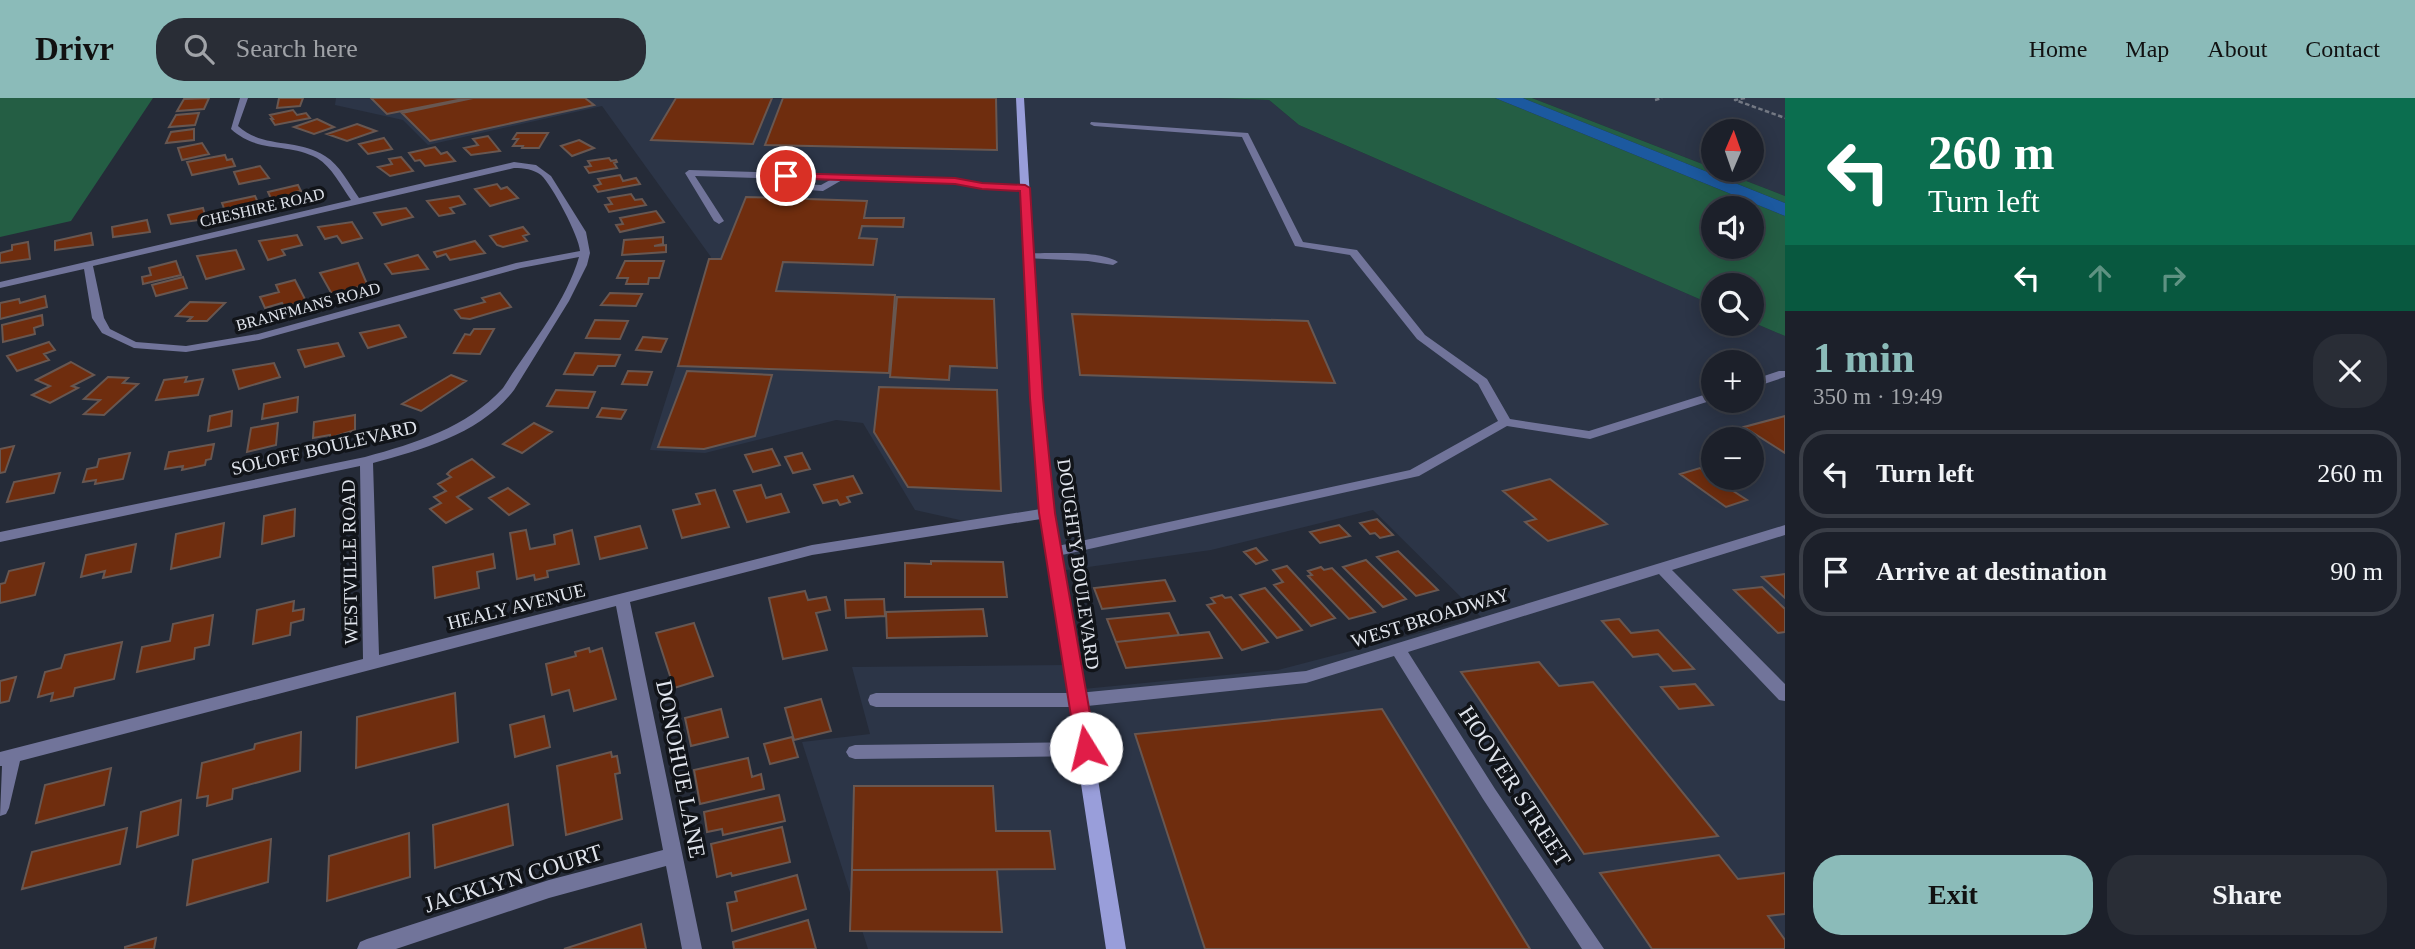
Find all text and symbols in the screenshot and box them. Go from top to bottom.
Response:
search box [156,18,646,81]
icon: search [180,30,218,68]
text: Drivr [35,31,114,67]
text: Search here [236,34,358,63]
text: Home [2029,36,2087,62]
text: Map [2125,36,2169,62]
text: About [2207,36,2267,62]
text: Contact [2305,36,2380,62]
north arrow [1701,119,1764,182]
map controls [1701,119,1764,490]
text: 260 m [1928,125,2055,180]
icon: left [1813,126,1904,217]
pin [756,146,816,206]
icon: arrive [767,157,805,195]
text: Turn left [1928,183,2040,219]
street label: CHESHIRE ROAD [198,185,326,230]
button: sound [1701,196,1764,259]
icon: left [2008,259,2046,297]
icon: ahead [2081,259,2119,297]
icon: right [2154,259,2192,297]
button: search [1701,273,1764,336]
street label: BRANFMANS ROAD [234,279,382,334]
button: close [2313,334,2387,408]
text: 1 min [1813,335,1915,381]
button: + [1701,350,1764,413]
text: 350 m · 19:49 [1813,384,1943,409]
street label: SOLOFF BOULEVARD [229,416,419,479]
button: − [1701,427,1764,490]
icon: left [1817,455,1855,493]
street label: DOUGHTY BOULEVARD [1053,457,1104,671]
text: Turn left [1876,459,1974,488]
text: 260 m [2317,459,2383,488]
street label: WESTVILLE ROAD [338,479,361,645]
icon: arrive [1817,553,1855,591]
text: Arrive at destination [1876,557,2107,586]
text: 90 m [2330,557,2383,586]
street label: HEALY AVENUE [445,579,587,634]
street label: WEST BROADWAY [1349,583,1512,652]
street label: DONOHUE LANE [651,678,710,860]
street label: HOOVER STREET [1453,702,1576,871]
position arrow [1049,711,1123,785]
street label: JACKLYN COURT [421,840,605,917]
button: Exit [1813,855,2093,935]
button: Share [2107,855,2387,935]

